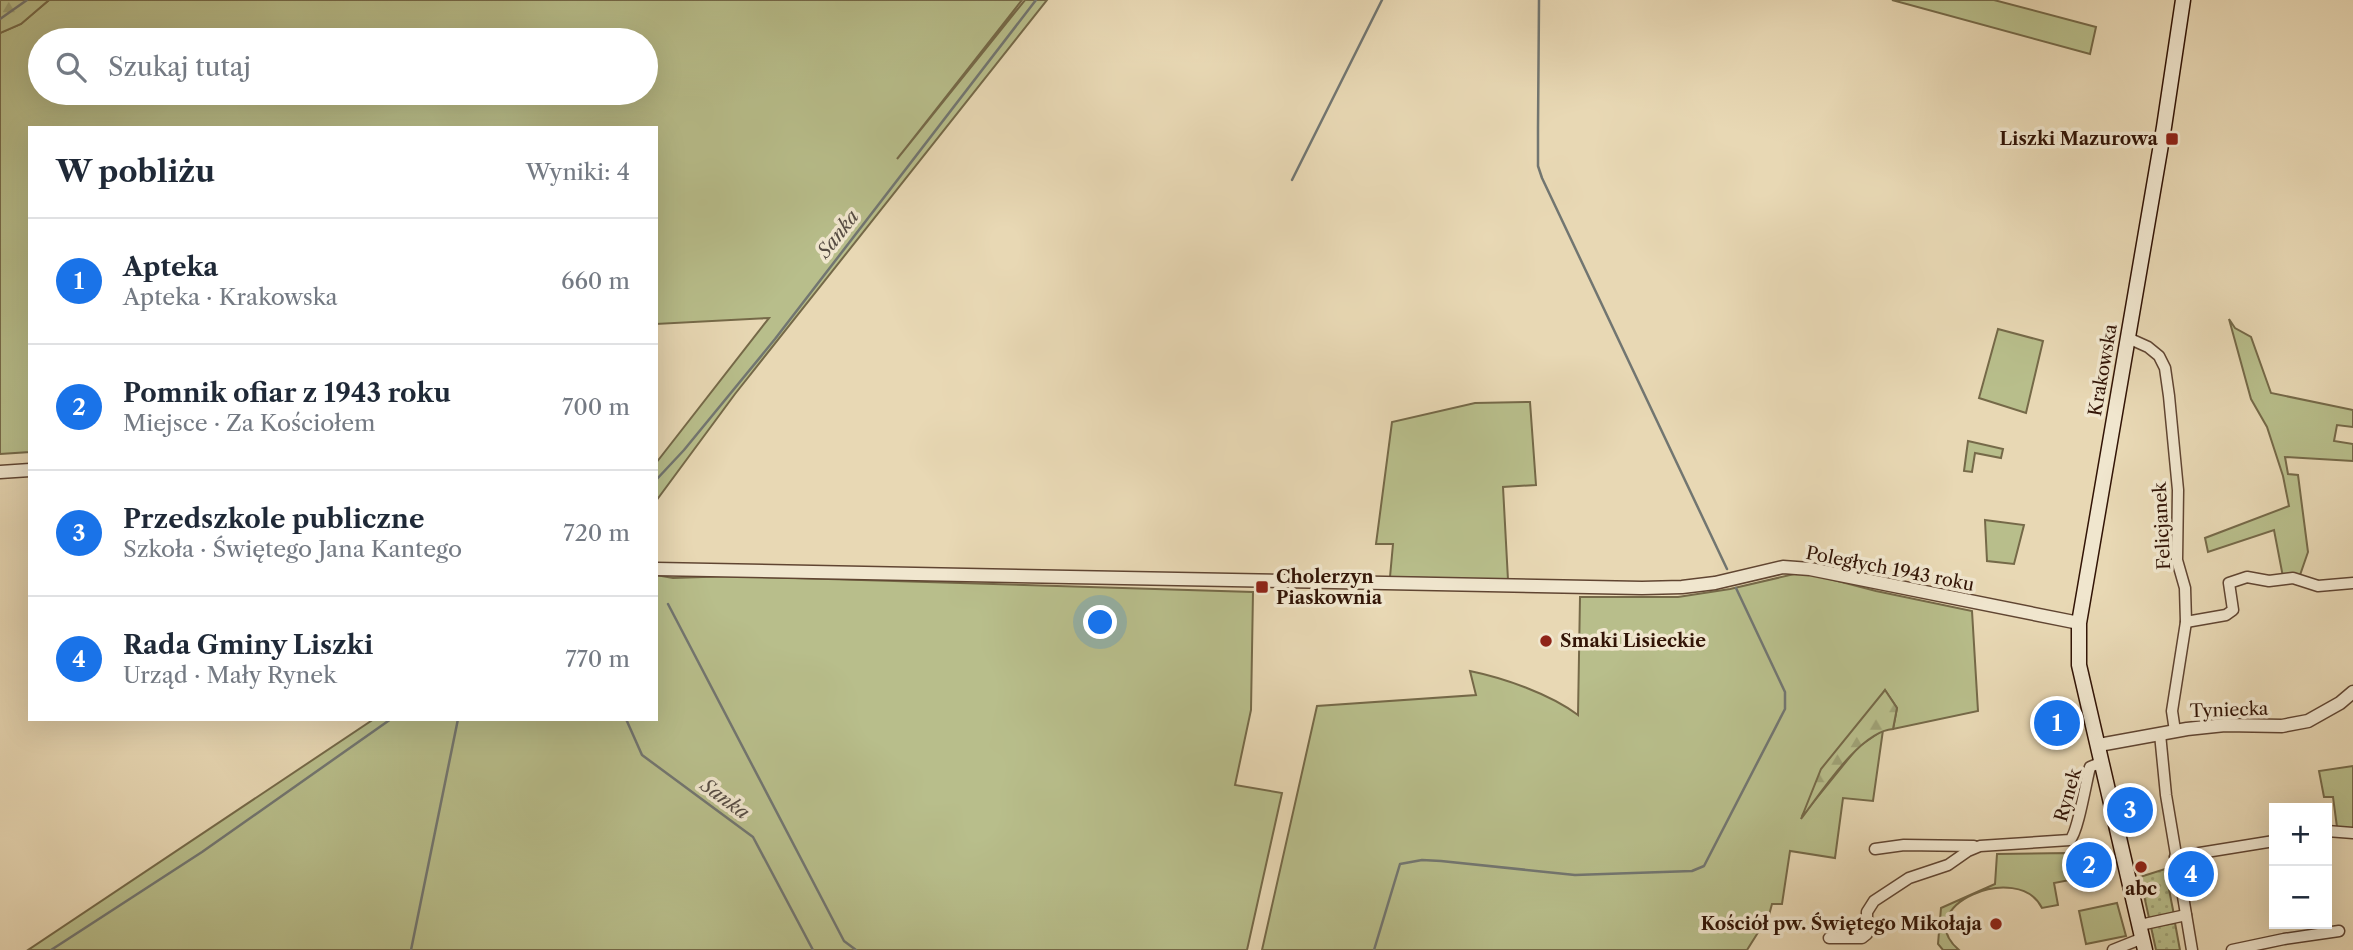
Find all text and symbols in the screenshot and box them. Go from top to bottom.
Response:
search box [28,28,658,105]
icon: search [52,48,90,86]
text: Szukaj tutaj [108,51,251,83]
place label: Liszki Mazurowa [2000,128,2159,150]
marker: Liszki Mazurowa [2164,131,2180,147]
text: W pobliżu [56,153,215,190]
text: Wyniki: 4 [526,158,630,186]
water label: Sanka [812,205,864,263]
text: Apteka [123,251,218,283]
text: 1 [74,267,84,295]
text: 660 m [561,267,630,295]
text: Apteka · Krakowska [123,283,338,311]
street label: Krakowska [2084,322,2122,418]
text: Pomnik ofiar z 1943 roku [123,377,451,409]
text: 2 [72,393,86,421]
text: 700 m [562,393,630,421]
text: Miejsce · Za Kościołem [123,409,376,437]
street label: Felicjanek [2149,480,2175,570]
text: Przedszkole publiczne [123,503,424,535]
text: 3 [73,519,86,547]
text: 720 m [563,519,630,547]
text: Szkoła · Świętego Jana Kantego [123,535,462,563]
street label: Poległych 1943 roku [1804,542,1976,596]
place label: Cholerzyn Piaskownia [1276,566,1383,609]
marker: Cholerzyn Piaskownia [1254,579,1270,595]
your location [1083,605,1117,639]
text: Rada Gminy Liszki [123,629,373,661]
place label: Smaki Lisieckie [1560,630,1706,652]
marker: Smaki Lisieckie [1538,633,1554,649]
text: 4 [72,645,86,673]
text: 770 m [565,645,630,673]
text: Urząd · Mały Rynek [123,661,336,689]
pin: 1 [2034,697,2080,749]
street label: Tyniecka [2189,698,2269,722]
street label: Rynek [2050,764,2087,824]
water label: Sanka [696,773,754,825]
pin: 3 [2107,784,2153,836]
map controls [2269,803,2332,929]
button: + [2269,803,2332,866]
pin: 2 [2066,839,2112,891]
pin: 4 [2168,848,2214,900]
marker: abc [2133,859,2149,875]
button: − [2269,866,2332,929]
place label: abc [2125,878,2157,900]
place label: Kościół pw. Świętego Mikołaja [1701,912,1983,935]
marker: Kościół pw. Świętego Mikołaja [1988,916,2004,932]

